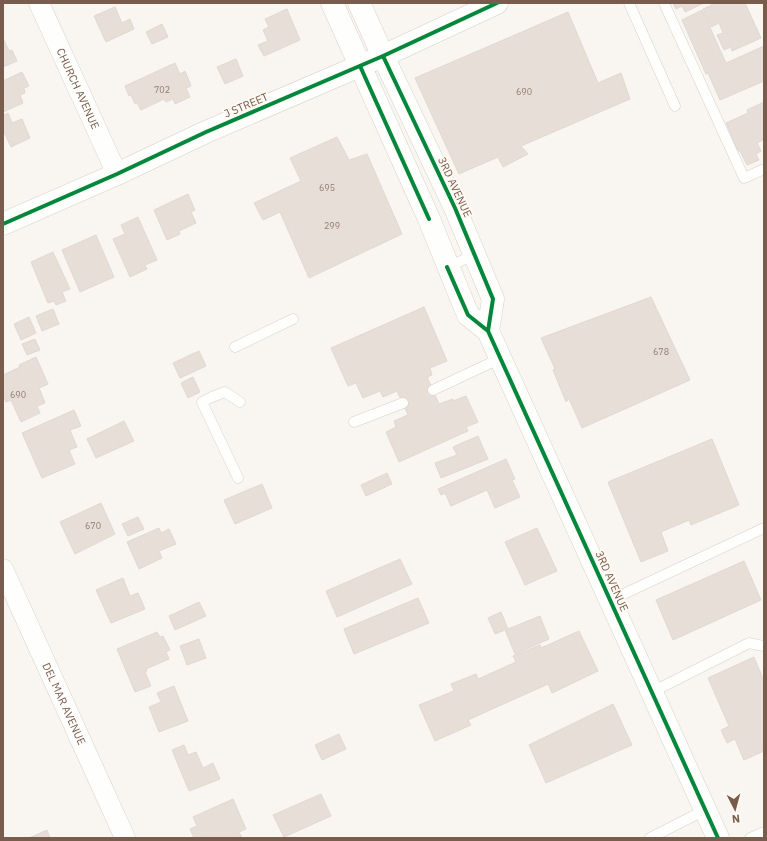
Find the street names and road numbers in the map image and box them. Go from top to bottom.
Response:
street label: CHURCH AVENUE [53,46,103,131]
street label: J STREET [222,89,271,121]
street label: 3RD AVENUE [435,155,475,219]
street label: 3RD AVENUE [592,548,632,614]
street label: DEL MAR AVENUE [39,660,89,747]

